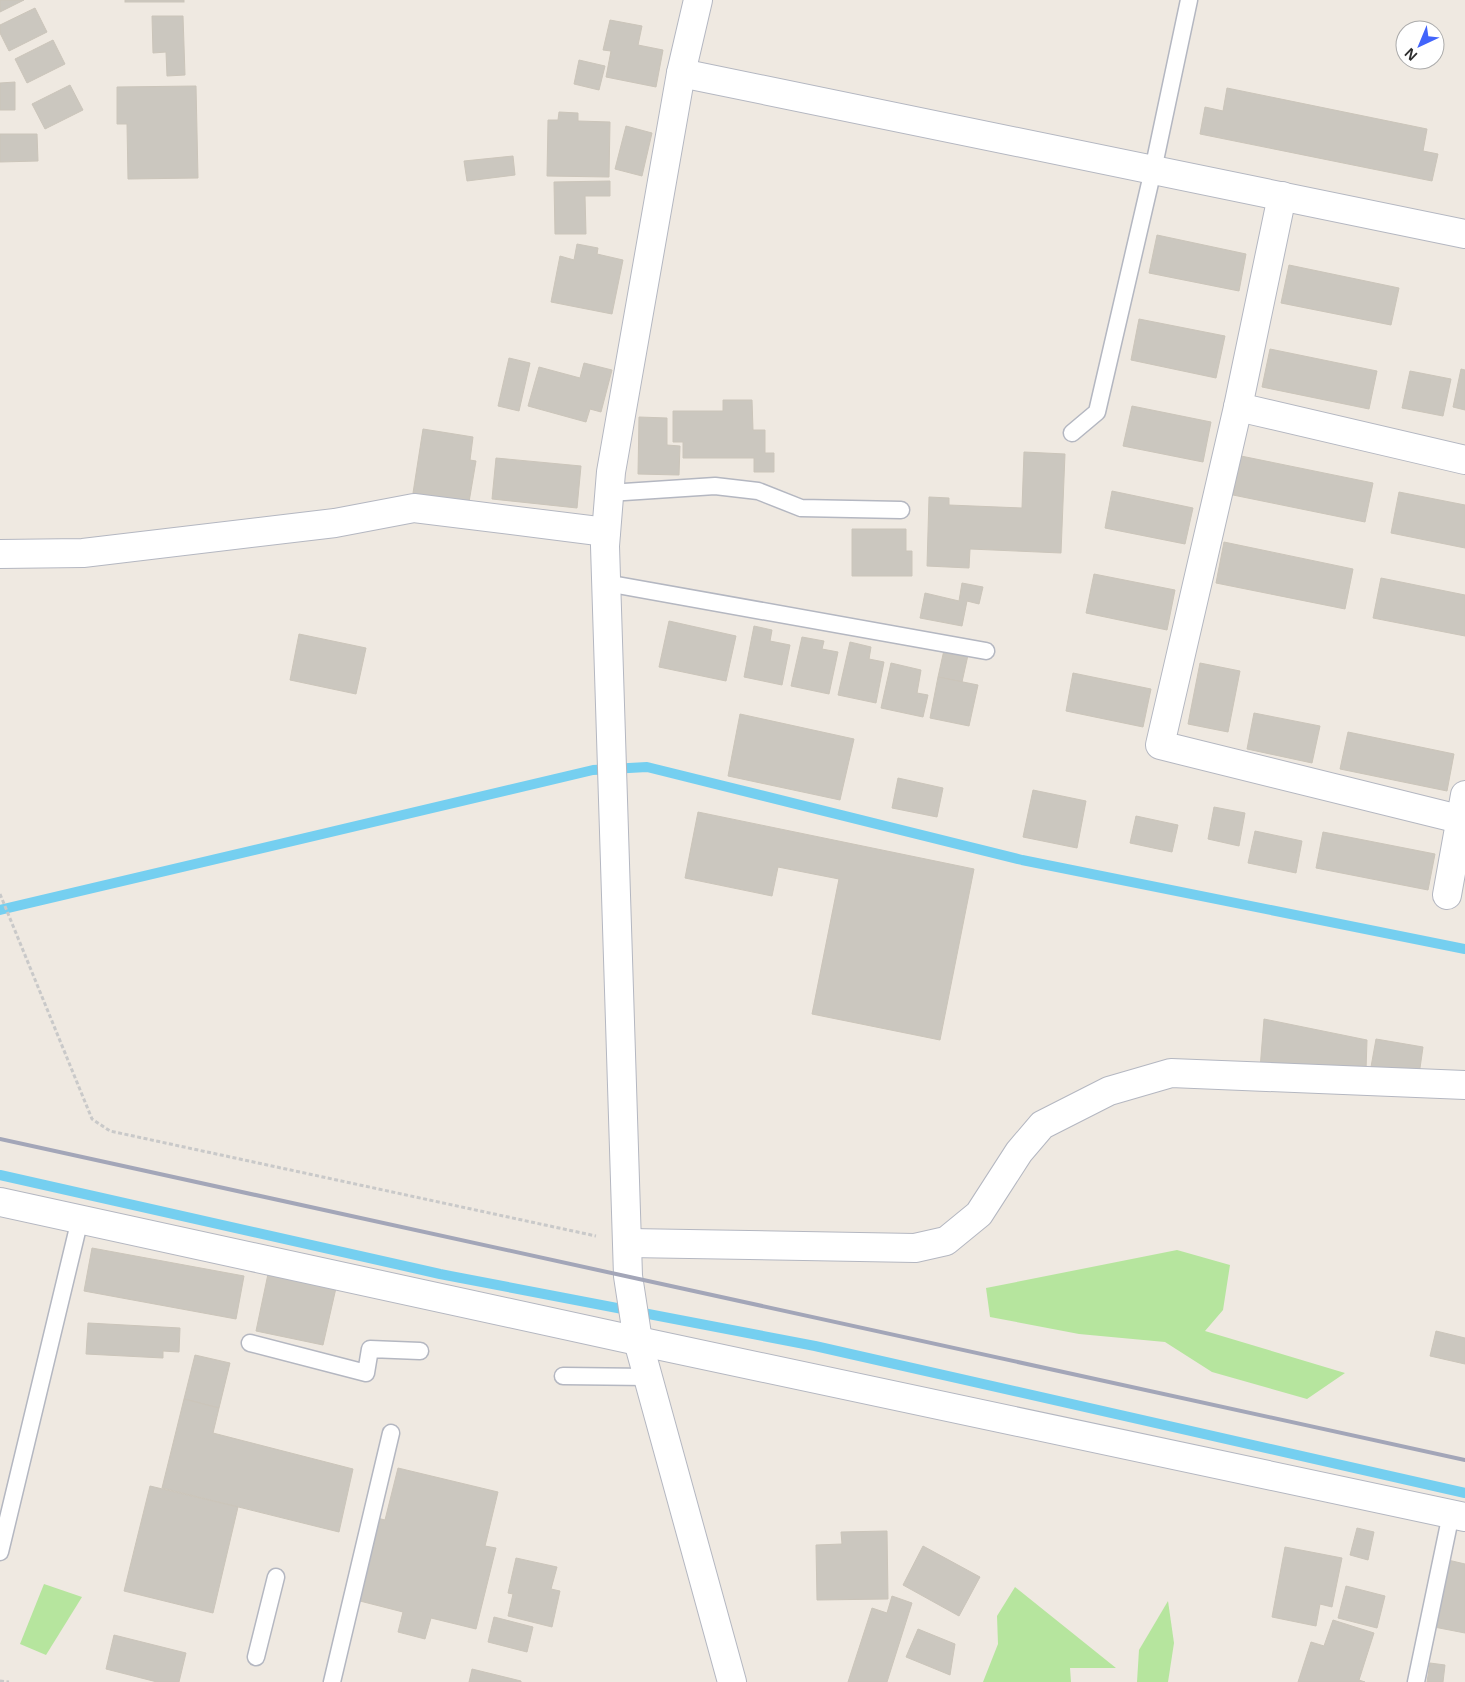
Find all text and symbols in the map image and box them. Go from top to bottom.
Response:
north arrow [1395,20,1445,70]
text: N [1400,44,1421,66]

